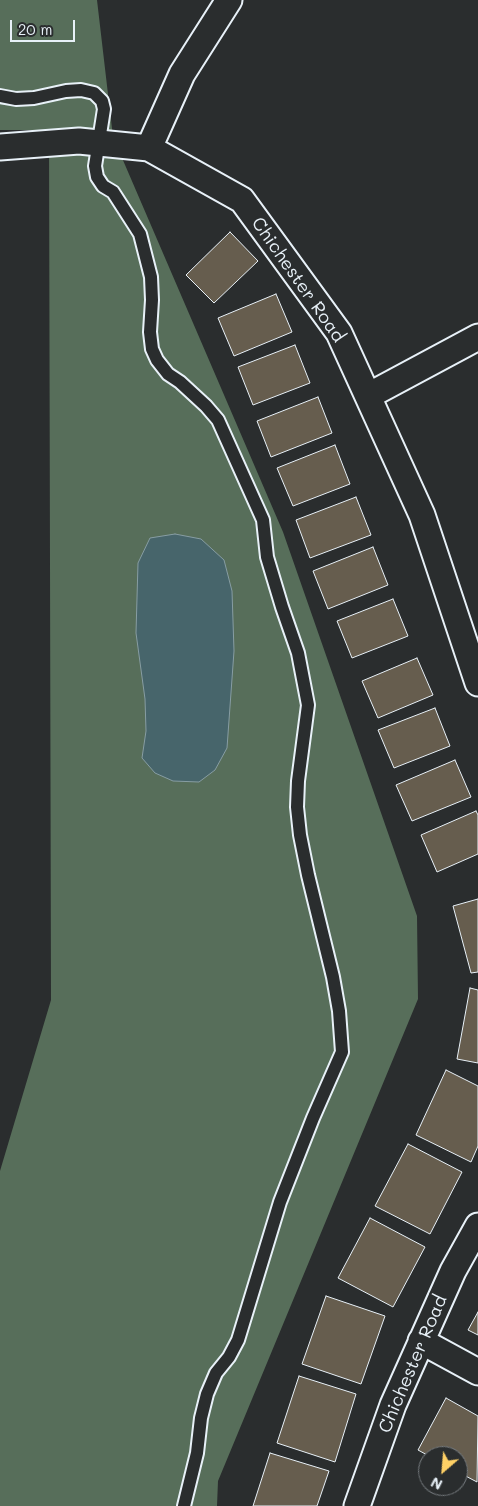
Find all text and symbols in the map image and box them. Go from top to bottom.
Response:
scale bar [12,10,78,42]
text: 20 m [18,19,52,39]
street label: Chichester Road [247,213,349,347]
street label: Chichester Road [374,1292,452,1436]
north arrow [418,1446,468,1496]
text: N [427,1473,445,1495]

